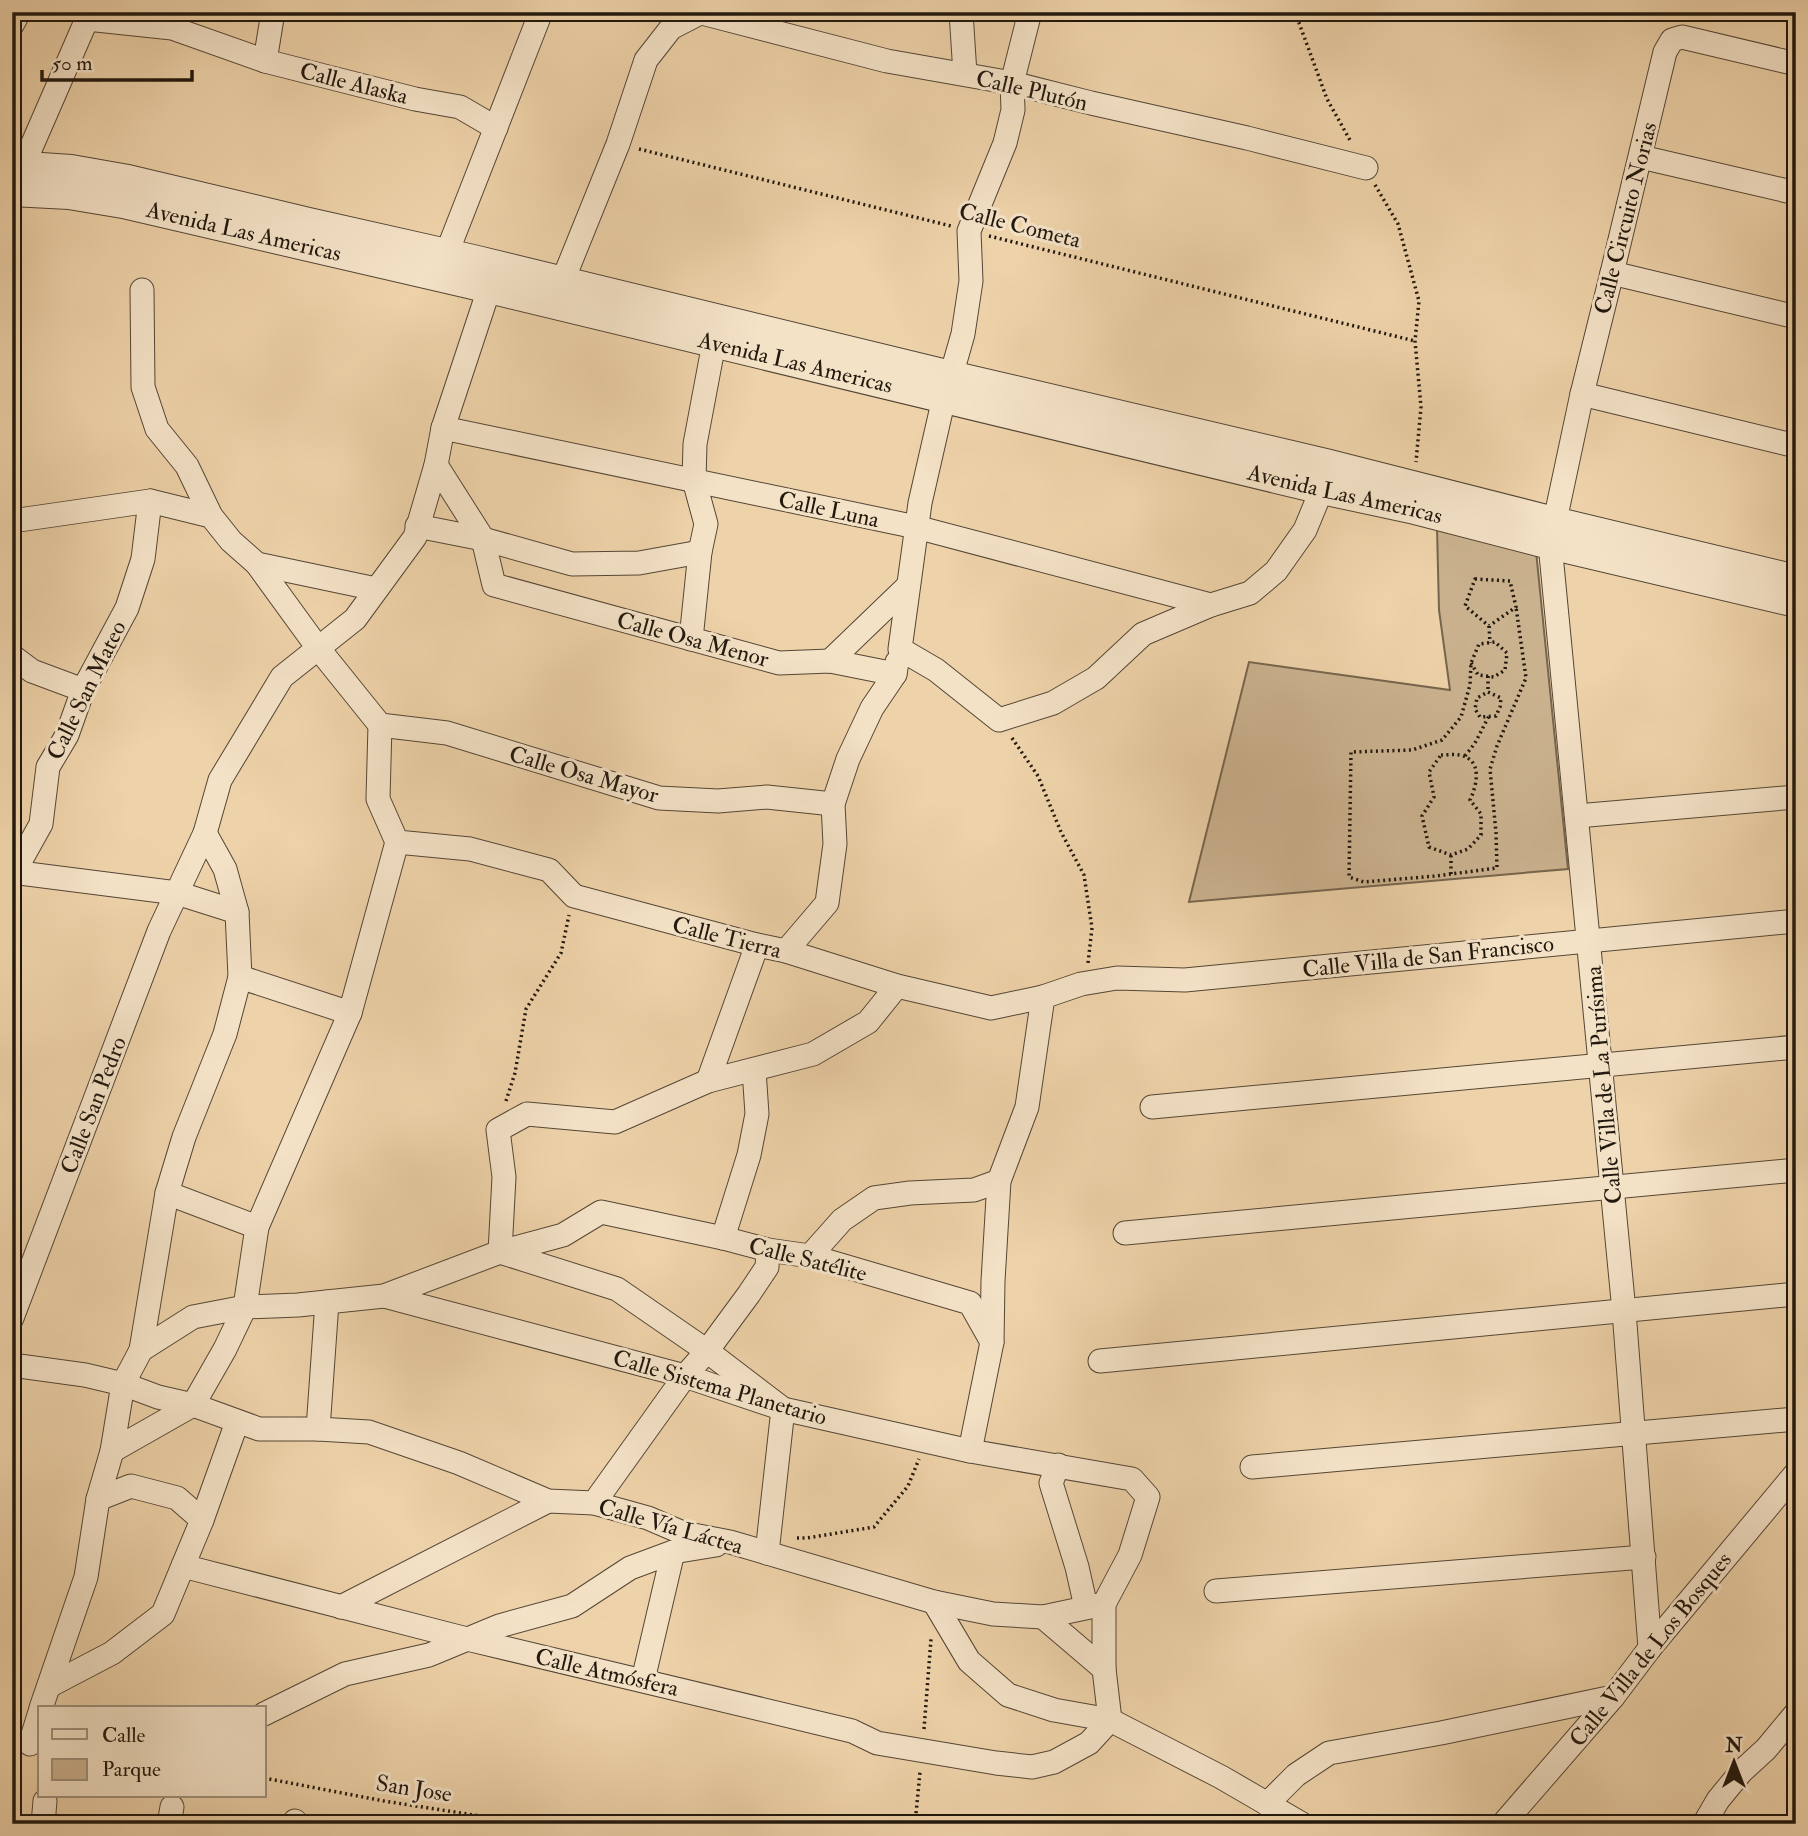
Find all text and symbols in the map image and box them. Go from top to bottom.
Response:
scale bar [42,38,192,82]
text: 50 m [52,50,93,77]
street label: Calle Alaska [297,56,412,111]
street label: Calle Plutón [973,64,1091,117]
street label: Calle Circuito Norias [1588,119,1663,317]
street label: Avenida Las Americas [143,195,344,268]
street label: Calle Cometa [956,196,1084,255]
street label: Avenida Las Americas [694,325,896,400]
street label: Avenida Las Americas [1244,457,1446,531]
street label: Calle Luna [776,485,882,534]
street label: Calle Osa Menor [614,605,772,674]
street label: Calle San Mateo [40,616,133,764]
street label: Calle Osa Mayor [506,739,662,810]
street label: Calle Tierra [669,910,785,965]
street label: Calle Villa de San Francisco [1301,929,1555,984]
street label: Calle Villa de La Purísima [1579,964,1628,1205]
street label: Calle San Pedro [54,1032,133,1178]
street label: Calle Satélite [746,1231,870,1288]
street label: Calle Sistema Planetario [610,1343,830,1432]
street label: Calle Vía Láctea [595,1492,747,1561]
street label: Calle Villa de Los Bosques [1563,1546,1738,1753]
street label: Calle Atmósfera [532,1642,682,1703]
legend [38,1706,266,1798]
text: Calle [102,1722,146,1749]
north arrow [1700,1728,1770,1798]
text: N [1724,1734,1743,1758]
text: Parque [102,1756,161,1783]
street label: San Jose [374,1768,454,1809]

